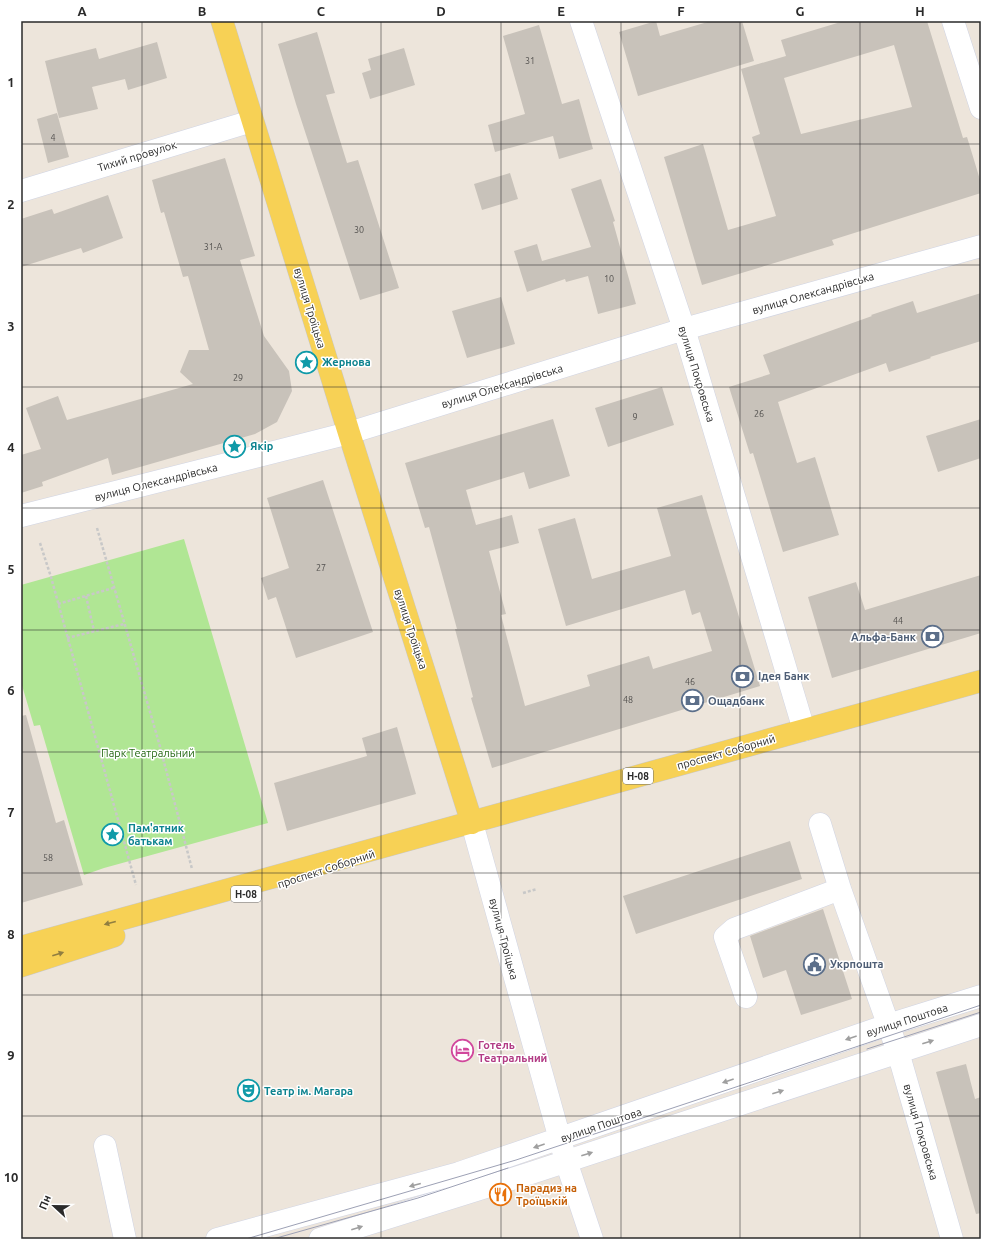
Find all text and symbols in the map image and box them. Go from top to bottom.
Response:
text: A [77,4,87,18]
text: B [198,4,207,18]
text: C [317,4,326,18]
text: D [436,4,446,18]
text: E [557,4,565,18]
text: F [677,4,685,18]
text: G [796,4,805,18]
text: H [915,4,925,18]
house number: 31 [525,56,535,66]
text: 1 [7,75,15,89]
house number: 4 [50,133,56,143]
street label: Тихий провулок [96,138,178,174]
text: 2 [7,197,15,211]
house number: 30 [354,225,364,235]
house number: 31-А [204,242,222,252]
street label: вулиця Троїцька [292,266,328,350]
street label: вулиця Олександрівська [751,270,875,316]
house number: 10 [604,274,614,284]
text: 3 [7,319,15,333]
street label: вулиця Покровська [677,325,717,423]
place icon: Жернова [293,349,319,375]
place label: Жернова [322,356,371,368]
street label: вулиця Олександрівська [440,362,564,410]
house number: 29 [233,373,243,383]
house number: 26 [754,409,764,419]
house number: 9 [632,412,638,422]
place icon: Якір [221,433,247,459]
text: 4 [7,440,15,454]
place label: Якір [250,440,274,452]
street label: вулиця Олександрівська [93,461,219,503]
text: 5 [7,562,15,576]
house number: 27 [316,563,326,573]
street label: вулиця Троїцька [392,587,430,671]
house number: 44 [893,616,903,626]
bank icon: Альфа-Банк [919,624,945,650]
place label: Альфа-Банк [851,631,917,643]
bank icon: Ідея Банк [730,663,756,689]
place label: Ідея Банк [758,670,810,682]
house number: 46 [685,677,695,687]
text: 6 [7,683,15,697]
bank icon: Ощадбанк [679,688,705,714]
house number: 48 [623,695,633,705]
place label: Ощадбанк [708,695,766,707]
street label: проспект Соборний [675,732,777,772]
park label: Парк Театральний [101,747,195,759]
road number: Н-08 [623,768,653,784]
text: 7 [7,805,15,819]
place icon: Пам'ятник батькам [100,821,126,847]
place label: Пам'ятник батькам [128,822,185,847]
street label: проспект Соборний [276,848,376,890]
house number: 58 [43,853,53,863]
road number: Н-08 [231,886,261,902]
street label: вулиця Троїцька [487,897,521,981]
one-way arrow [104,920,116,926]
text: 8 [7,927,15,941]
one-way arrow [52,951,64,957]
public building icon: Укрпошта [801,951,827,977]
place label: Укрпошта [830,958,884,970]
street label: вулиця Поштова [865,1001,949,1039]
one-way arrow [845,1036,857,1042]
hotel icon: Готель Театральний [449,1038,475,1064]
place label: Готель Театральний [478,1039,547,1064]
one-way arrow [922,1039,934,1045]
text: 9 [7,1048,15,1062]
theatre icon: Театр ім. Магара [235,1078,261,1104]
one-way arrow [722,1078,734,1084]
street label: вулиця Покровська [901,1082,941,1182]
place label: Театр ім. Магара [264,1085,353,1097]
one-way arrow [772,1088,784,1094]
street label: вулиця Поштова [559,1105,643,1145]
one-way arrow [533,1143,545,1149]
one-way arrow [582,1151,594,1157]
text: 10 [4,1170,18,1184]
restaurant icon: Парадиз на Троїцькій [487,1181,513,1207]
one-way arrow [409,1182,421,1188]
place label: Парадиз на Троїцькій [516,1182,577,1207]
north arrow [34,1186,74,1226]
text: Пн [36,1193,53,1211]
one-way arrow [351,1224,363,1230]

